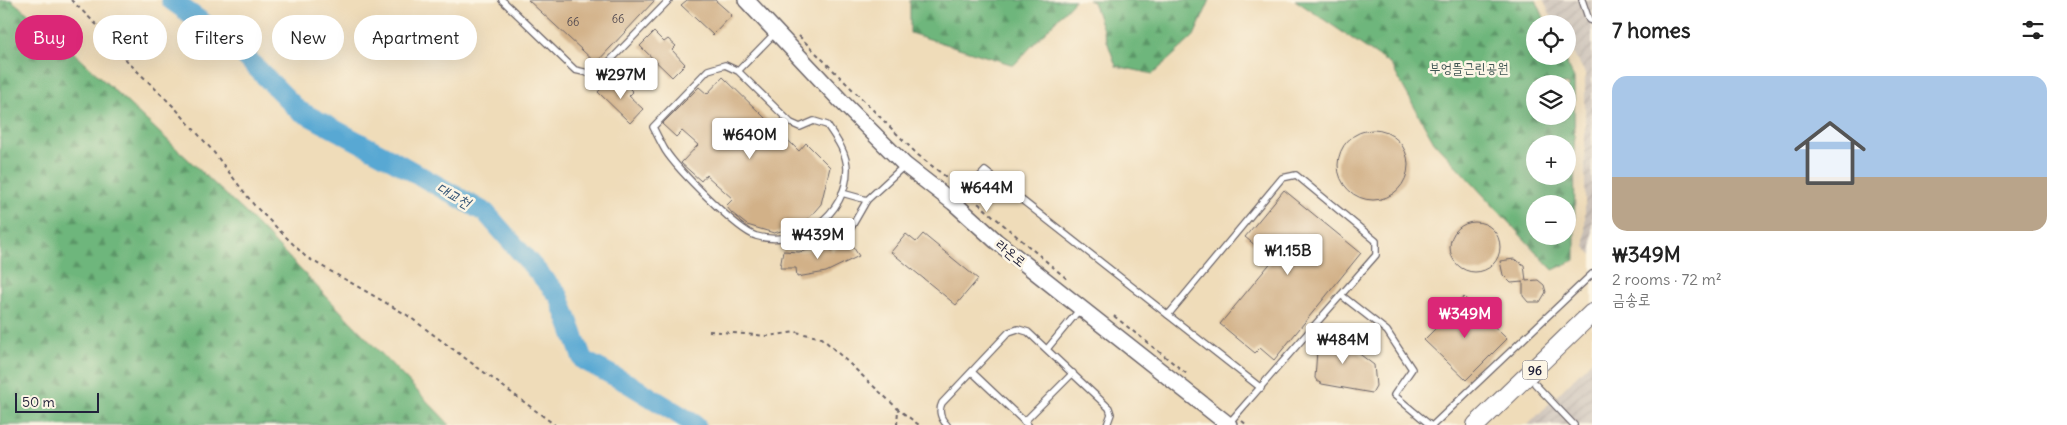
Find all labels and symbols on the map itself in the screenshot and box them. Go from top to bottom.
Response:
house number: 66 [612,12,624,26]
house number: 66 [567,15,579,29]
pin: ₩297M [586,58,656,100]
park label: 부엉뜰근린공원 [1430,59,1508,77]
pin: ₩640M [715,118,785,160]
pin: ₩644M [952,170,1022,213]
water label: 대교천 [434,178,476,213]
pin: ₩439M [783,218,853,260]
pin: ₩1.15B [1247,234,1329,276]
street label: 라온로 [992,235,1030,271]
pin: ₩349M [1430,296,1500,339]
pin: ₩484M [1308,322,1378,365]
road number: 96 [1522,360,1548,380]
scale bar [15,390,99,413]

